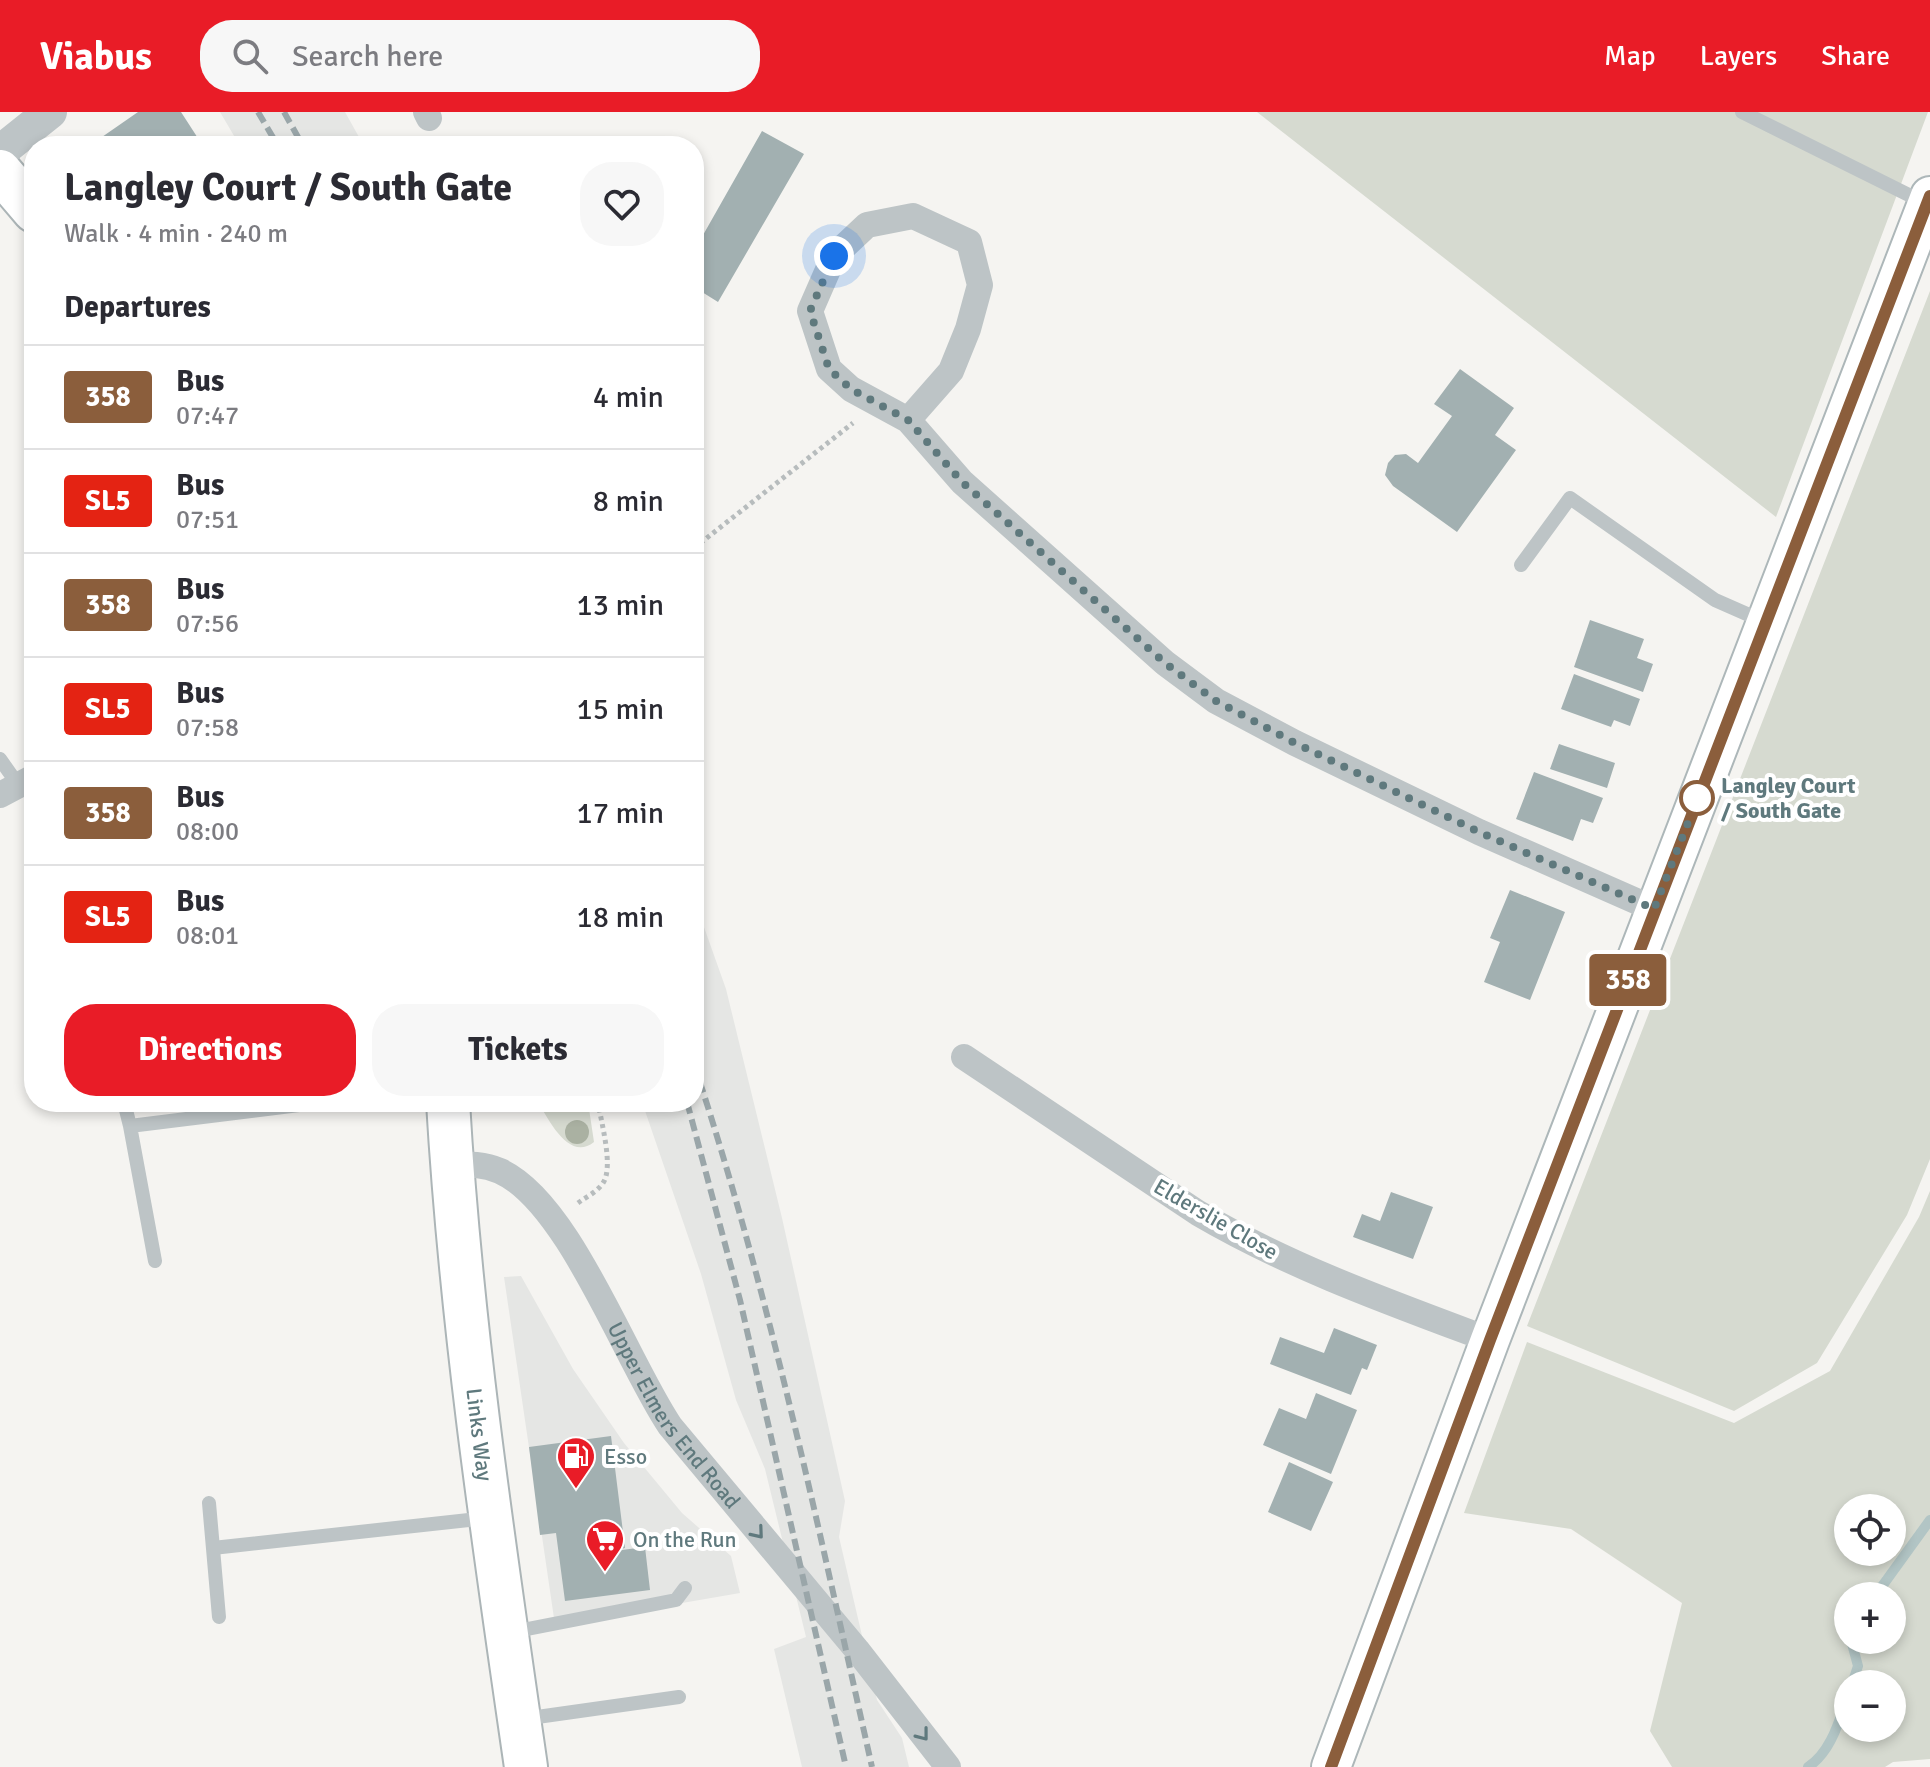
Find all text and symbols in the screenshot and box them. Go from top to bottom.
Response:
search box [200,20,760,92]
text: Viabus [40,33,152,80]
icon: search [228,34,272,78]
text: Search here [292,38,443,75]
text: Map [1604,39,1656,73]
text: Layers [1700,39,1777,73]
text: Share [1821,39,1890,73]
button: heart [580,162,664,246]
text: Langley Court / South Gate [64,164,512,211]
text: Walk · 4 min · 240 m [64,218,288,250]
your location [814,236,854,276]
text: Departures [64,289,211,326]
text: Bus [176,363,224,400]
text: 4 min [593,379,664,416]
text: 358 [85,380,131,414]
text: 07:47 [176,400,239,432]
text: Bus [176,467,224,504]
text: 8 min [593,483,664,520]
text: SL5 [85,484,131,518]
text: 07:51 [176,504,239,536]
text: Bus [176,571,224,608]
text: 13 min [577,587,664,624]
text: 358 [85,588,131,622]
text: 07:56 [176,608,239,640]
text: Bus [176,675,224,712]
text: 15 min [577,691,664,728]
text: SL5 [85,692,131,726]
text: 07:58 [176,712,239,744]
place label: Langley Court / South Gate [1721,772,1855,824]
text: Bus [176,779,224,816]
marker: Langley Court / South Gate [1680,781,1714,815]
text: 17 min [577,795,664,832]
text: 358 [85,796,131,830]
text: 08:00 [176,816,239,848]
text: Bus [176,883,224,920]
text: 18 min [577,899,664,936]
text: SL5 [85,900,131,934]
text: 08:01 [176,920,239,952]
line badge: 358 [1582,954,1674,1006]
text: 358 [1605,963,1651,997]
button: Directions [64,1004,356,1096]
button: Tickets [372,1004,664,1096]
street label: Elderslie Close [1149,1173,1283,1265]
street label: Upper Elmers End Road [602,1317,746,1514]
street label: Links Way [461,1386,499,1483]
fuel station icon: Esso [555,1435,597,1490]
place label: Esso [604,1443,647,1470]
map controls [1834,1494,1906,1742]
button: locate [1834,1494,1906,1566]
supermarket icon: On the Run [584,1518,626,1573]
one-way arrow [748,1524,763,1539]
place label: On the Run [633,1526,737,1553]
button: + [1834,1582,1906,1654]
button: − [1834,1670,1906,1742]
one-way arrow [913,1726,927,1741]

